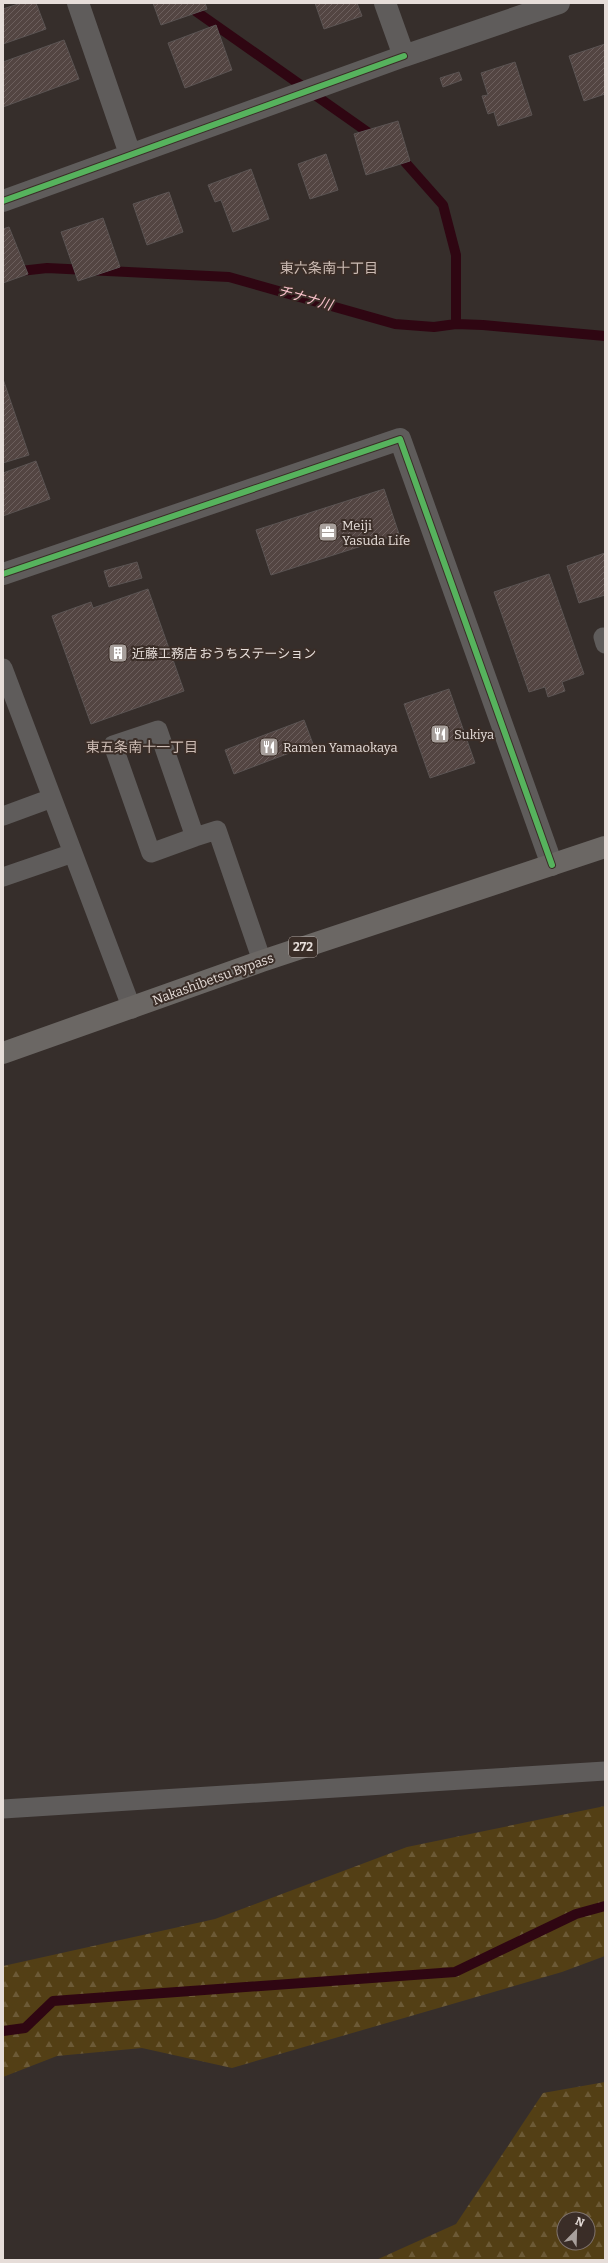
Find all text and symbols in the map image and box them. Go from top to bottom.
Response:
district label: 東六条南十丁目 [280,260,378,277]
water label: チナナ川 [276,282,336,314]
place label: Meiji Yasuda Life [342,518,410,548]
office icon: Meiji Yasuda Life [317,521,339,543]
building icon: 近藤工務店 おうちステーション [107,642,129,664]
place label: 近藤工務店 おうちステーション [132,646,316,661]
restaurant icon: Sukiya [429,723,451,745]
place label: Sukiya [454,727,494,742]
restaurant icon: Ramen Yamaokaya [258,736,280,758]
district label: 東五条南十一丁目 [86,739,198,756]
place label: Ramen Yamaokaya [283,740,398,755]
road number: 272 [289,937,317,957]
street label: Nakashibetsu Bypass [150,950,276,1008]
north arrow [556,2211,596,2251]
text: N [573,2215,587,2230]

